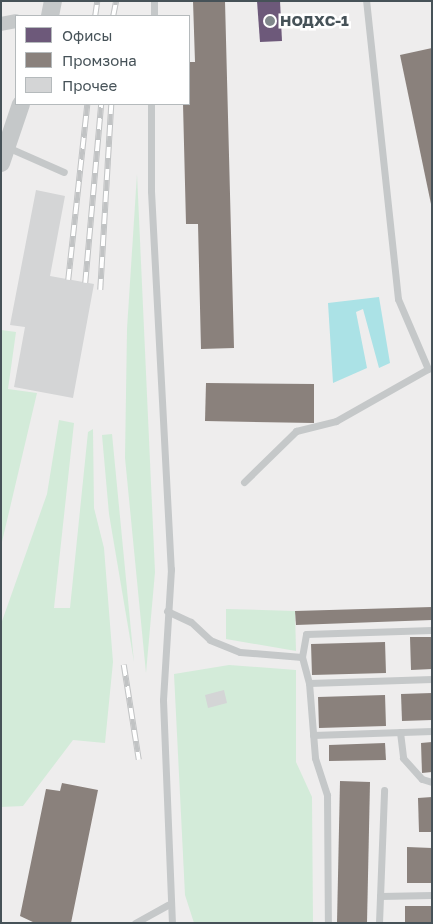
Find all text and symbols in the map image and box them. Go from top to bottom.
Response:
place label: НОДХС-1 [280,12,349,30]
legend [15,15,190,105]
marker: НОДХС-1 [264,15,276,27]
text: Офисы [62,26,112,44]
text: Промзона [62,51,137,69]
text: Прочее [62,76,117,94]

